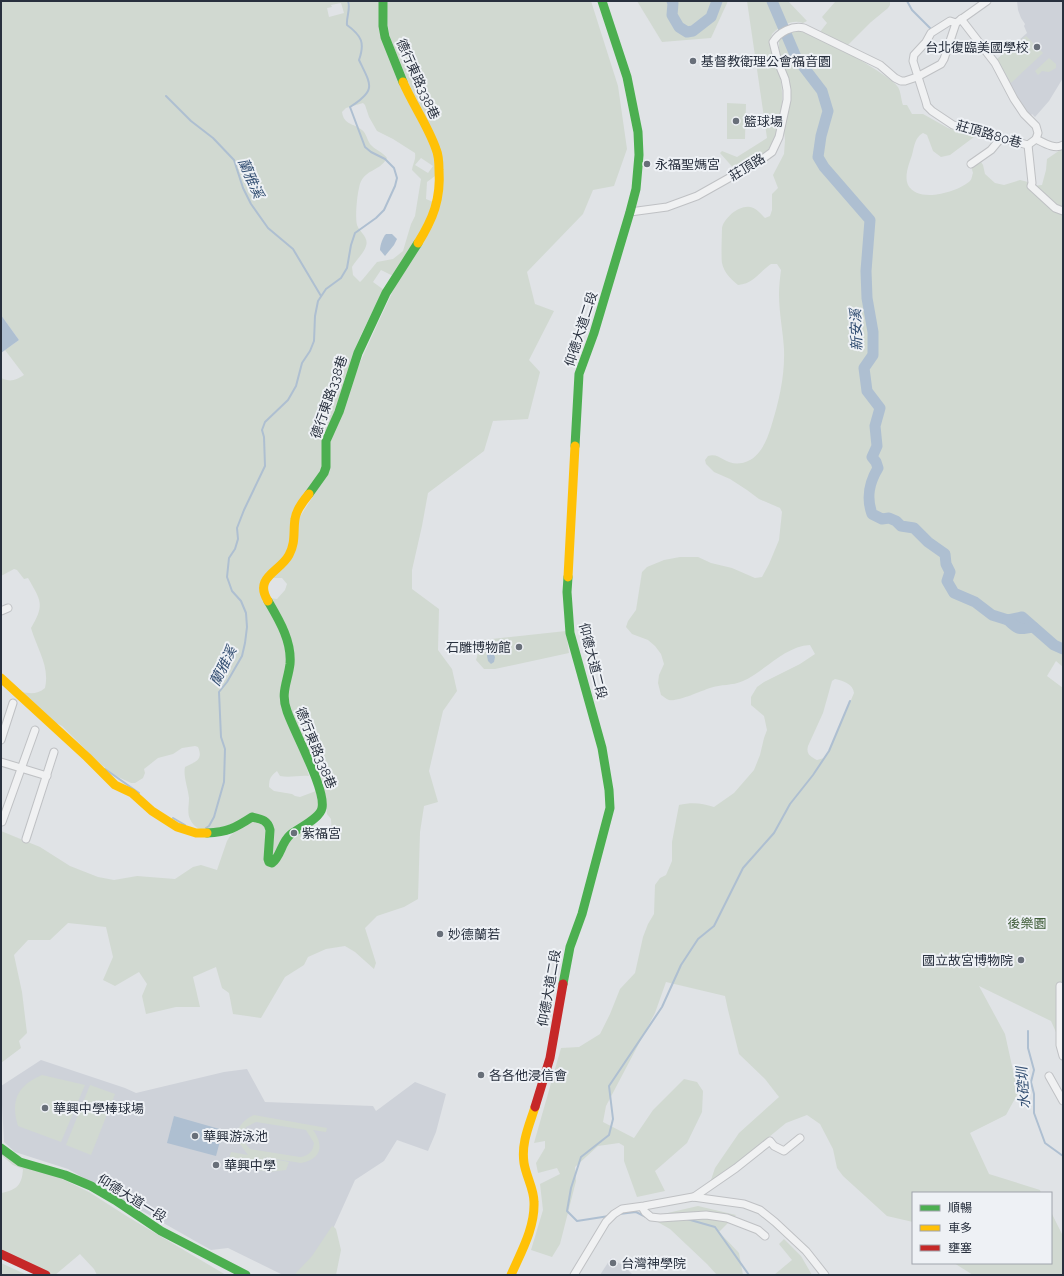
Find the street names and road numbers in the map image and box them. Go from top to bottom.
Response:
street label: 德行東路338巷 [394,36,442,122]
street label: 莊頂路80巷 [954,117,1024,151]
street label: 莊頂路 [726,151,768,183]
street label: 仰德大道二段 [562,290,600,368]
street label: 德行東路338巷 [308,354,350,440]
street label: 仰德大道二段 [576,621,610,701]
street label: 德行東路338巷 [293,705,339,791]
street label: 仰德大道二段 [535,948,563,1028]
street label: 仰德大道一段 [95,1171,169,1225]

